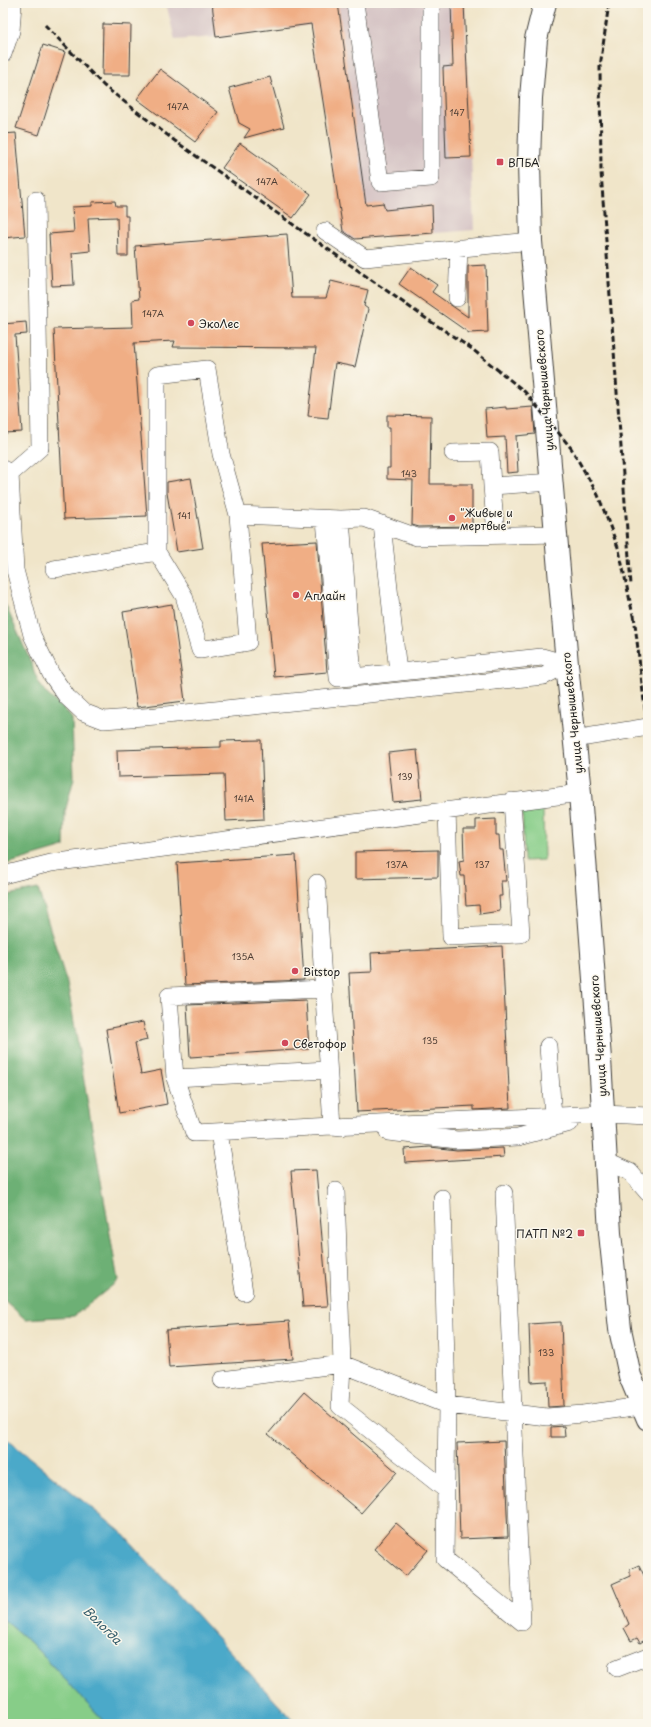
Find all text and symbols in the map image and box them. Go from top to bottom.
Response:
house number: 147А [167,99,189,113]
house number: 147 [450,105,464,119]
place label: ВПБА [508,154,540,171]
marker: ВПБА [495,157,505,167]
house number: 147А [256,174,278,188]
house number: 147А [142,306,164,320]
place label: ЭкоЛес [199,315,239,332]
marker: ЭкоЛес [186,318,196,328]
street label: улица Чернышевского [530,328,558,452]
house number: 143 [401,466,417,480]
place label: "Живые и мертвые" [460,504,513,534]
house number: 141 [177,508,191,522]
marker: "Живые и мертвые" [447,513,457,523]
place label: Аплайн [304,587,346,604]
marker: Аплайн [291,590,301,600]
street label: улица Чернышевского [557,651,587,775]
house number: 139 [397,769,413,783]
house number: 141А [234,791,254,805]
house number: 137А [386,857,408,871]
house number: 137 [475,857,489,871]
house number: 135А [232,949,254,963]
place label: Bitstop [303,963,340,980]
marker: Bitstop [290,966,300,976]
street label: улица Чернышевского [585,975,611,1097]
house number: 135 [422,1033,438,1047]
place label: Светофор [293,1035,346,1052]
marker: Светофор [280,1038,290,1048]
place label: ПАТП №2 [516,1225,573,1242]
marker: ПАТП №2 [576,1228,586,1238]
house number: 133 [538,1345,554,1359]
water label: Вологда [80,1602,127,1649]

